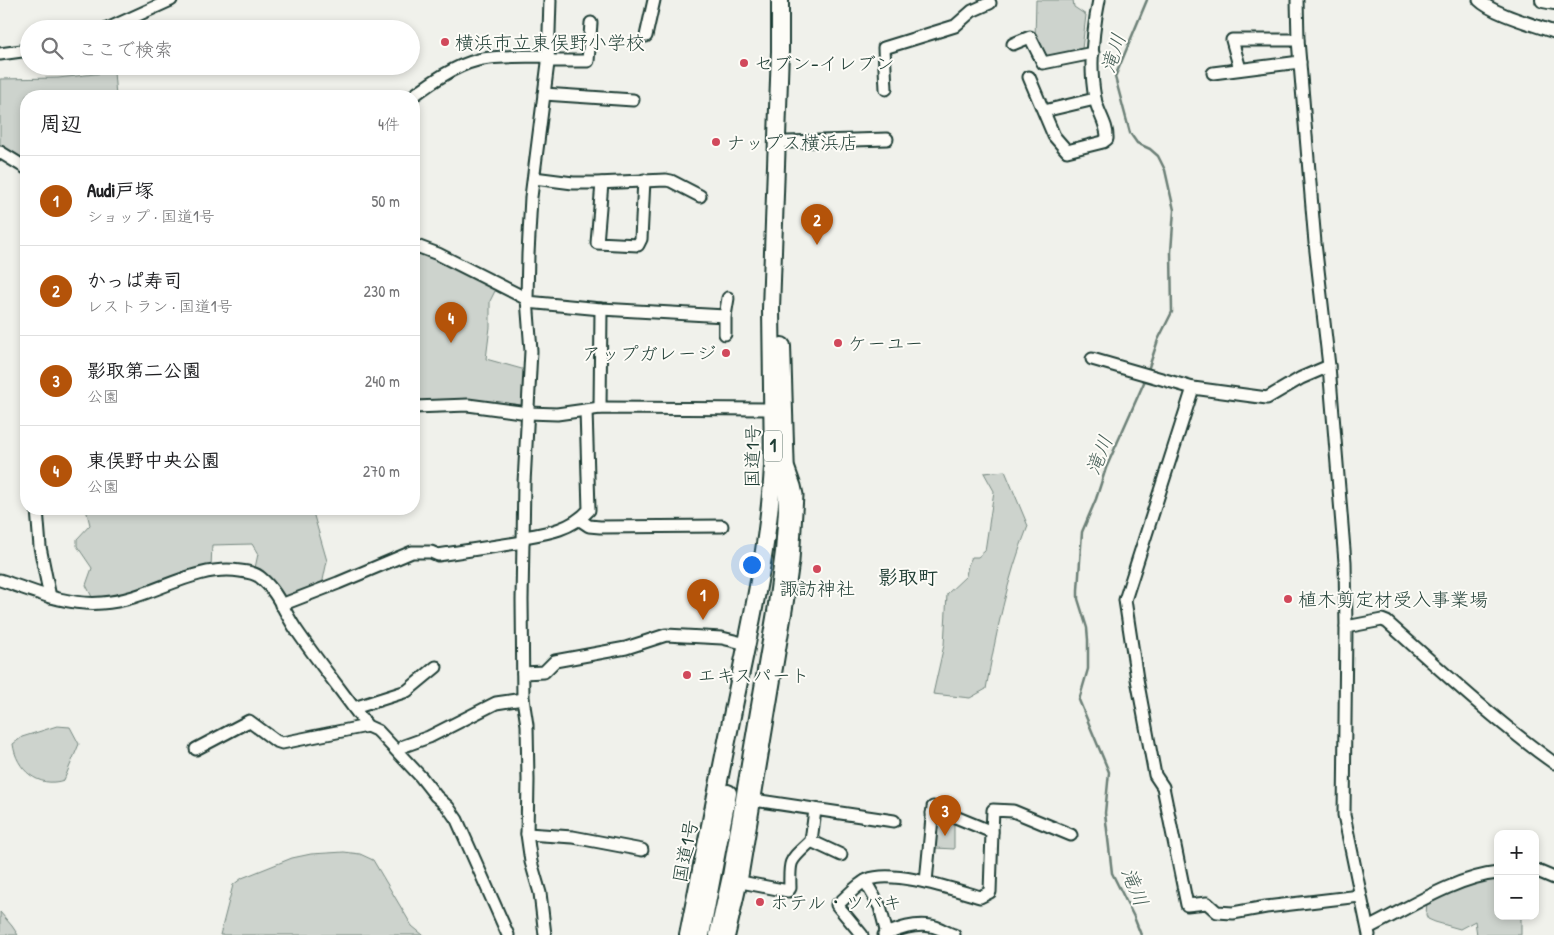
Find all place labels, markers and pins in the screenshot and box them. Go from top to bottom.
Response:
place label: 横浜市立東俣野小学校 [455,29,645,55]
marker: 横浜市立東俣野小学校 [439,36,451,48]
place label: セブン-イレブン [754,50,895,76]
marker: セブン-イレブン [738,57,750,69]
place label: ナップス横浜店 [726,129,858,155]
marker: ナップス横浜店 [710,136,722,148]
pin: 2 [801,204,833,245]
pin: 4 [435,302,467,343]
place label: ケーユー [848,330,923,356]
marker: ケーユー [832,337,844,349]
place label: アップガレージ [582,340,716,366]
marker: アップガレージ [720,347,732,359]
marker: 諏訪神社 [811,563,823,575]
place label: 諏訪神社 [779,575,855,601]
pin: 1 [687,579,719,620]
place label: 植木剪定材受入事業場 [1298,586,1488,612]
marker: 植木剪定材受入事業場 [1282,593,1294,605]
place label: エキスパート [697,662,810,688]
marker: エキスパート [681,669,693,681]
pin: 3 [929,795,961,836]
place label: ホテル・ツバキ [770,889,902,915]
marker: ホテル・ツバキ [754,896,766,908]

